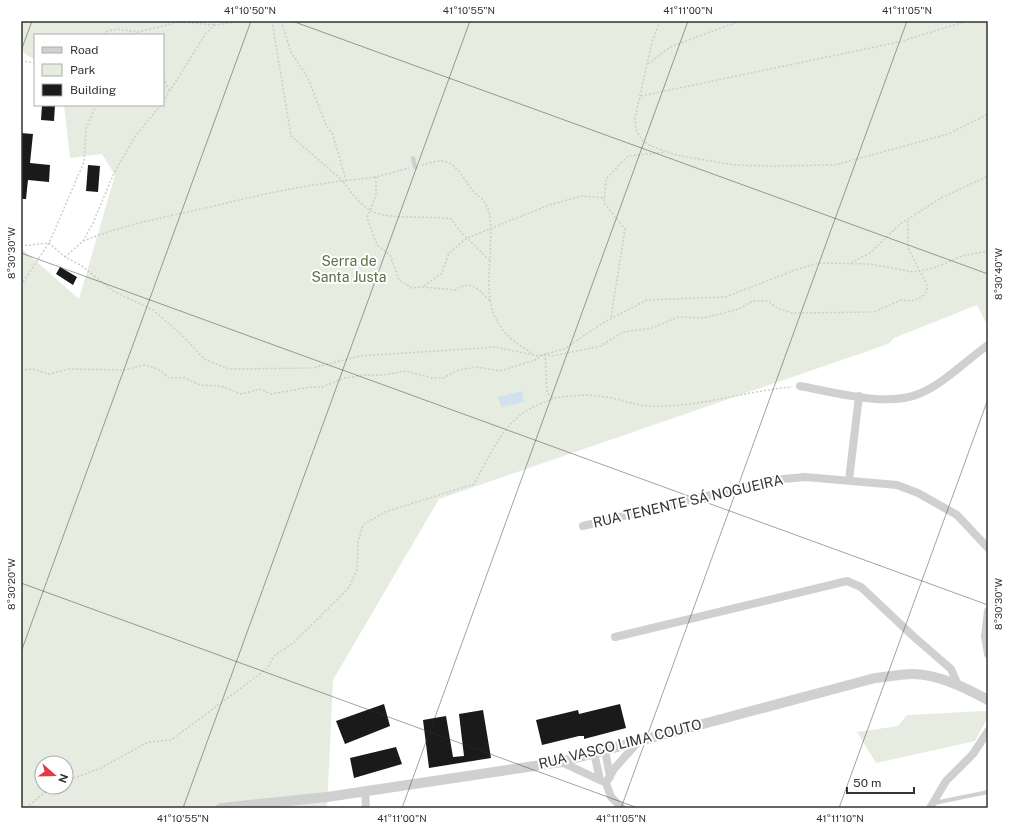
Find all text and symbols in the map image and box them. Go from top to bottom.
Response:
text: 41°10'50"N [224,4,276,16]
text: 41°10'55"N [443,4,495,16]
text: 41°11'00"N [663,4,713,16]
text: 41°11'05"N [882,4,932,16]
legend [34,34,164,106]
text: Road [70,43,98,57]
text: Park [70,63,96,77]
text: Building [70,83,116,97]
text: 8°30'30"W [5,226,17,279]
text: 8°30'40"W [992,247,1004,300]
park label: Serra de Santa Justa [311,253,387,285]
street label: RUA TENENTE SÁ NOGUEIRA [591,470,785,531]
text: 8°30'20"W [5,558,17,610]
text: 8°30'30"W [992,577,1004,630]
street label: RUA VASCO LIMA COUTO [537,716,703,772]
north arrow [34,755,74,795]
scale bar [847,769,914,795]
text: N [56,772,71,785]
text: 50 m [853,776,881,790]
text: 41°10'55"N [157,812,209,824]
text: 41°11'00"N [377,812,427,824]
text: 41°11'05"N [596,812,646,824]
text: 41°11'10"N [816,812,864,824]

